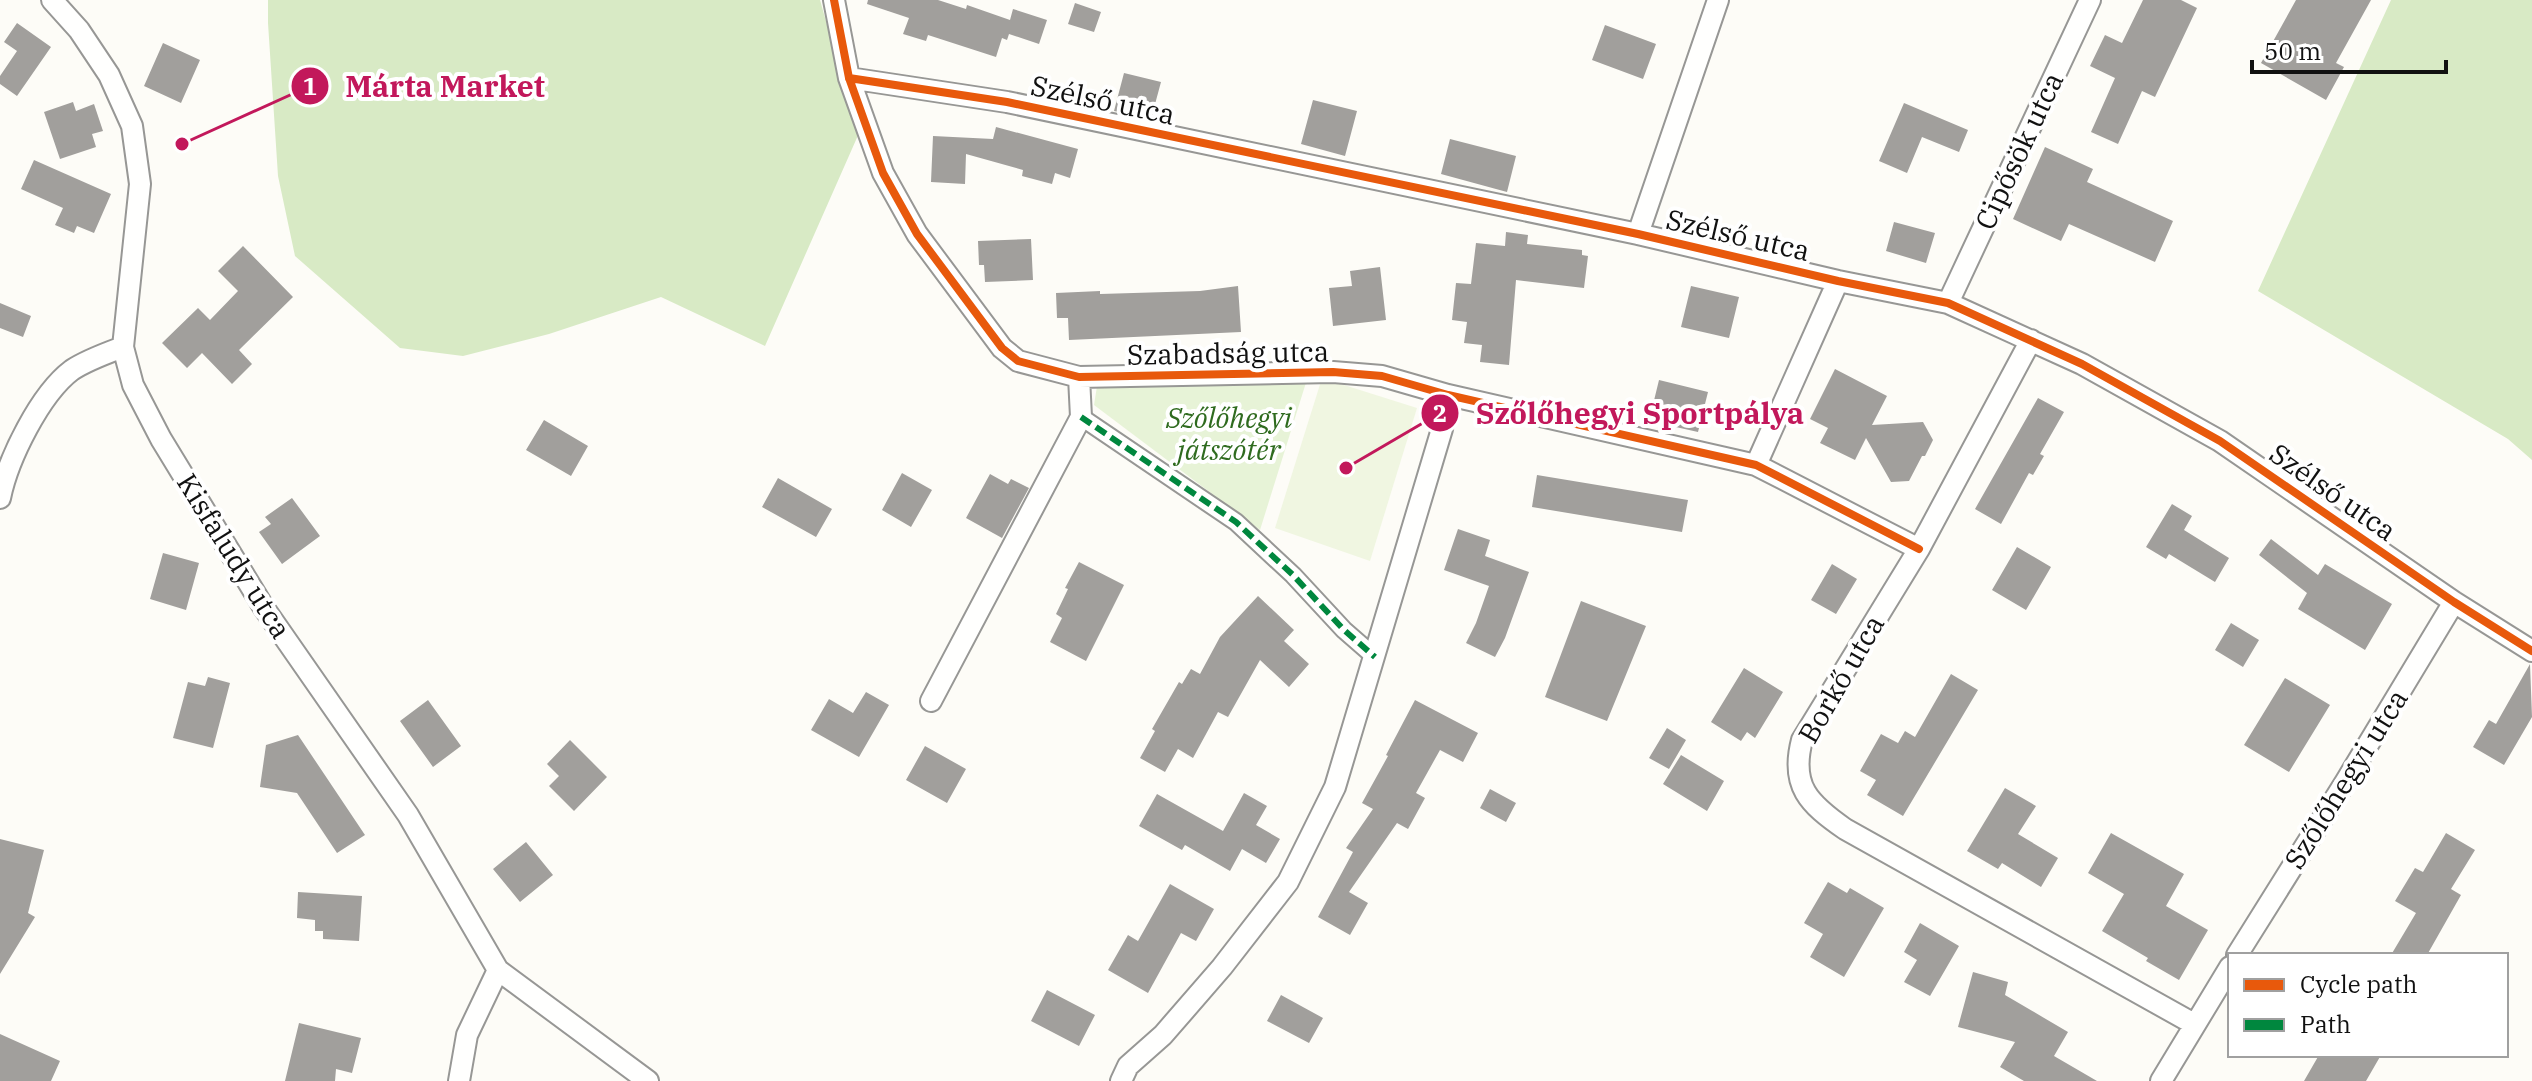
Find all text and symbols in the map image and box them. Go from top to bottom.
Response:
scale bar [2252,24,2446,74]
text: 50 m [2264,35,2321,67]
callout: Márta Market [290,59,561,113]
text: Márta Market [345,66,545,105]
street label: Szélső utca [1028,66,1179,133]
street label: Cipősök utca [1966,66,2071,235]
text: 1 [303,70,317,102]
street label: Szélső utca [1663,200,1814,269]
street label: Szabadság utca [1127,332,1329,373]
callout: Szőlőhegyi Sportpálya [1420,386,1820,440]
text: Szőlőhegyi Sportpálya [1476,393,1804,432]
text: 2 [1433,397,1447,429]
park label: Szőlőhegyi játszótér [1165,399,1293,468]
street label: Szélső utca [2263,434,2404,549]
street label: Kisfaludy utca [169,466,300,645]
street label: Borkő utca [1789,608,1892,750]
street label: Szőlőhegyi utca [2276,682,2416,876]
legend [2228,953,2508,1057]
text: Cycle path [2300,968,2417,1000]
text: Path [2300,1008,2351,1040]

